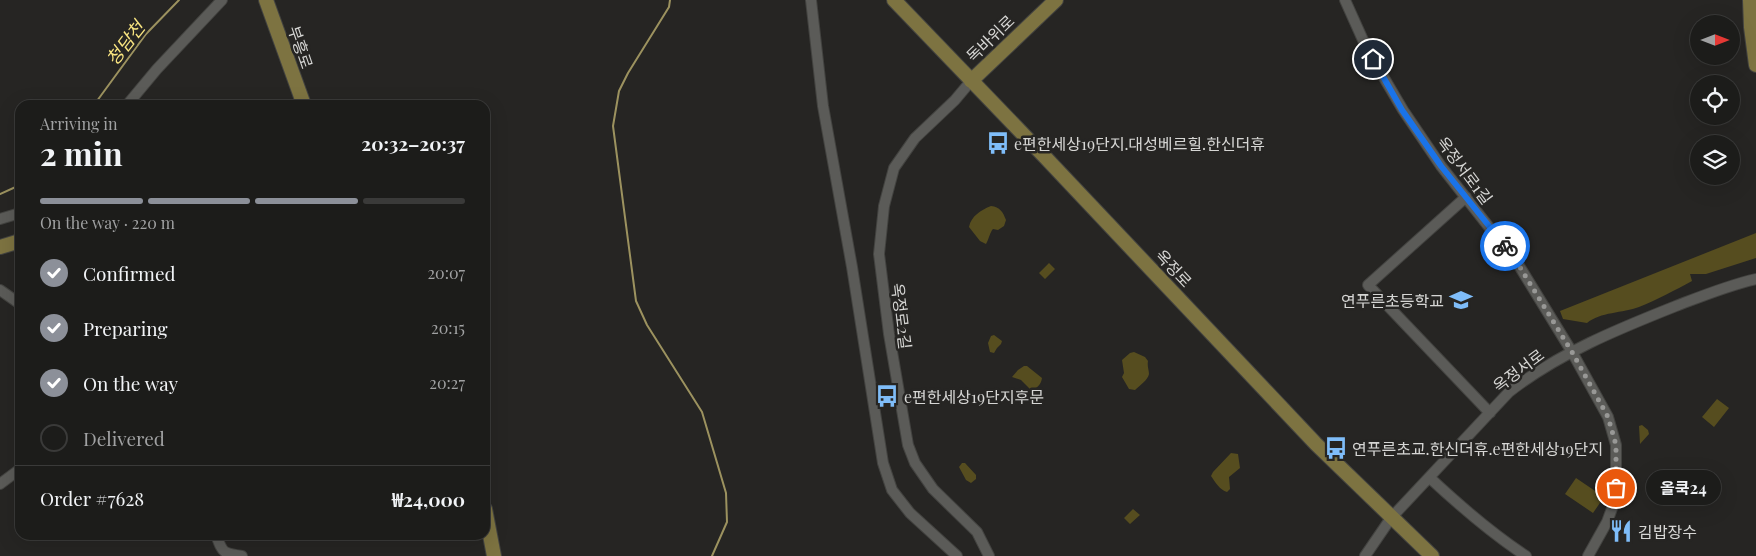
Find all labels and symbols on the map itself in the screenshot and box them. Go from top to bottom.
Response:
street label: 독바위로 [962,10,1019,66]
water label: 청담천 [100,14,151,70]
north arrow [1690,15,1740,65]
street label: 부흥로 [284,23,318,72]
pin [1352,38,1394,80]
bus stop icon: e편한세상19단지.대성베르힐.한신더휴 [985,130,1011,156]
street label: 옥정서로1길 [1433,132,1497,208]
place label: e편한세상19단지.대성베르힐.한신더휴 [1014,133,1265,154]
courier [1480,221,1530,271]
street label: 옥정로 [1151,245,1197,292]
street label: 옥정로2길 [888,282,916,350]
school or university icon: 연푸른초등학교 [1448,287,1474,313]
place label: 연푸른초등학교 [1341,290,1444,311]
street label: 옥정서로 [1488,344,1548,396]
bus stop icon: e편한세상19단지후문 [874,383,900,409]
place label: e편한세상19단지후문 [904,386,1044,407]
bus stop icon: 연푸른초교.한신더휴.e편한세상19단지 [1323,435,1349,461]
place label: 연푸른초교.한신더휴.e편한세상19단지 [1352,438,1603,459]
pin [1595,467,1637,509]
callout: 올쿡24 [1646,470,1721,506]
restaurant icon: 김밥장수 [1608,518,1634,544]
place label: 김밥장수 [1638,521,1697,542]

